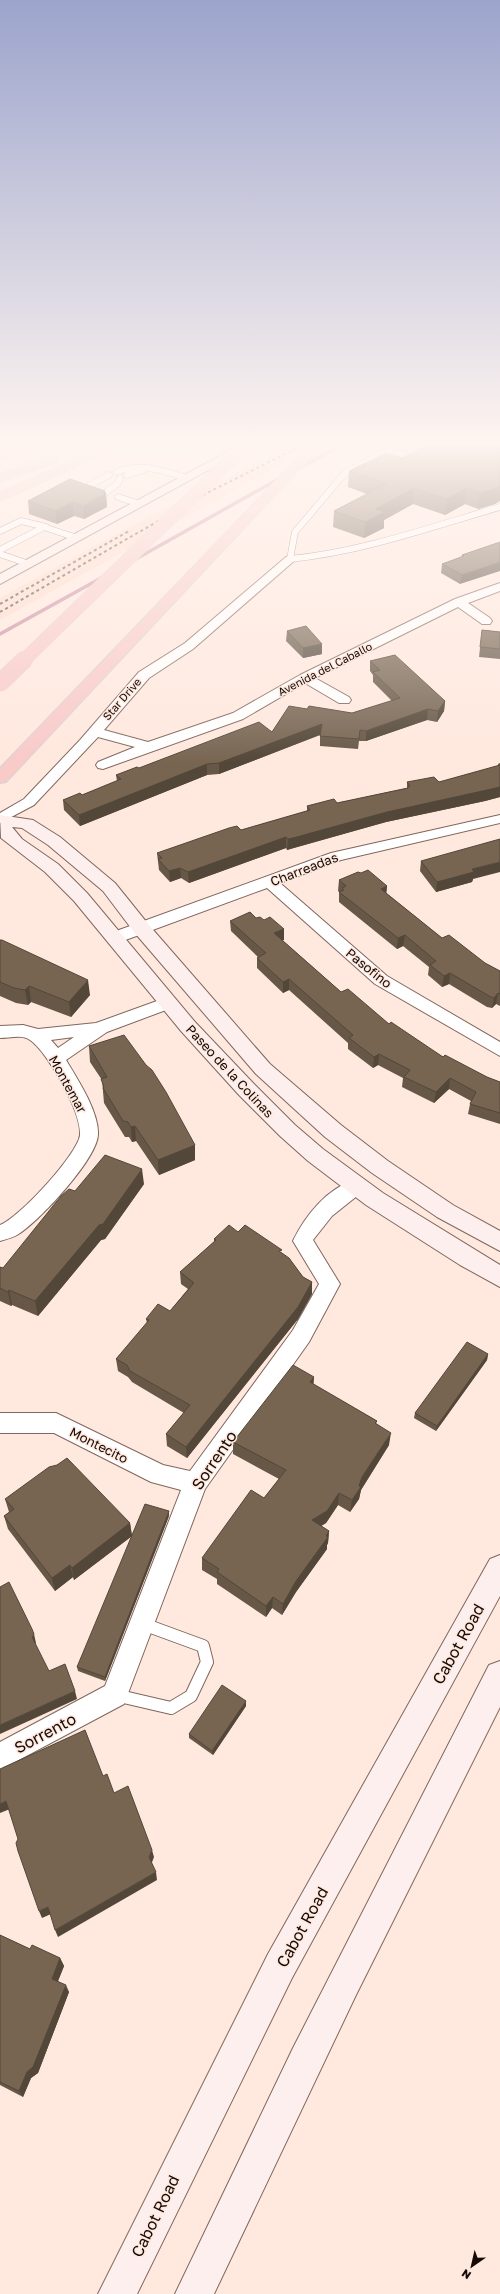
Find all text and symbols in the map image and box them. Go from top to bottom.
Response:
street label: Avenida del Caballo [275,639,374,698]
street label: Star Drive [100,675,143,722]
street label: Charreadas [268,849,340,889]
street label: Pasofino [343,945,395,991]
street label: Paseo de la Colinas [183,1021,277,1121]
street label: Montemar [46,1052,90,1116]
street label: Montecito [67,1424,131,1467]
street label: Sorrento [187,1427,241,1493]
street label: Cabot Road [428,1600,488,1688]
street label: Sorrento [11,1708,79,1758]
street label: Cabot Road [272,1883,332,1971]
street label: Cabot Road [127,2172,183,2260]
north arrow [452,2246,492,2286]
text: N [459,2267,473,2282]

